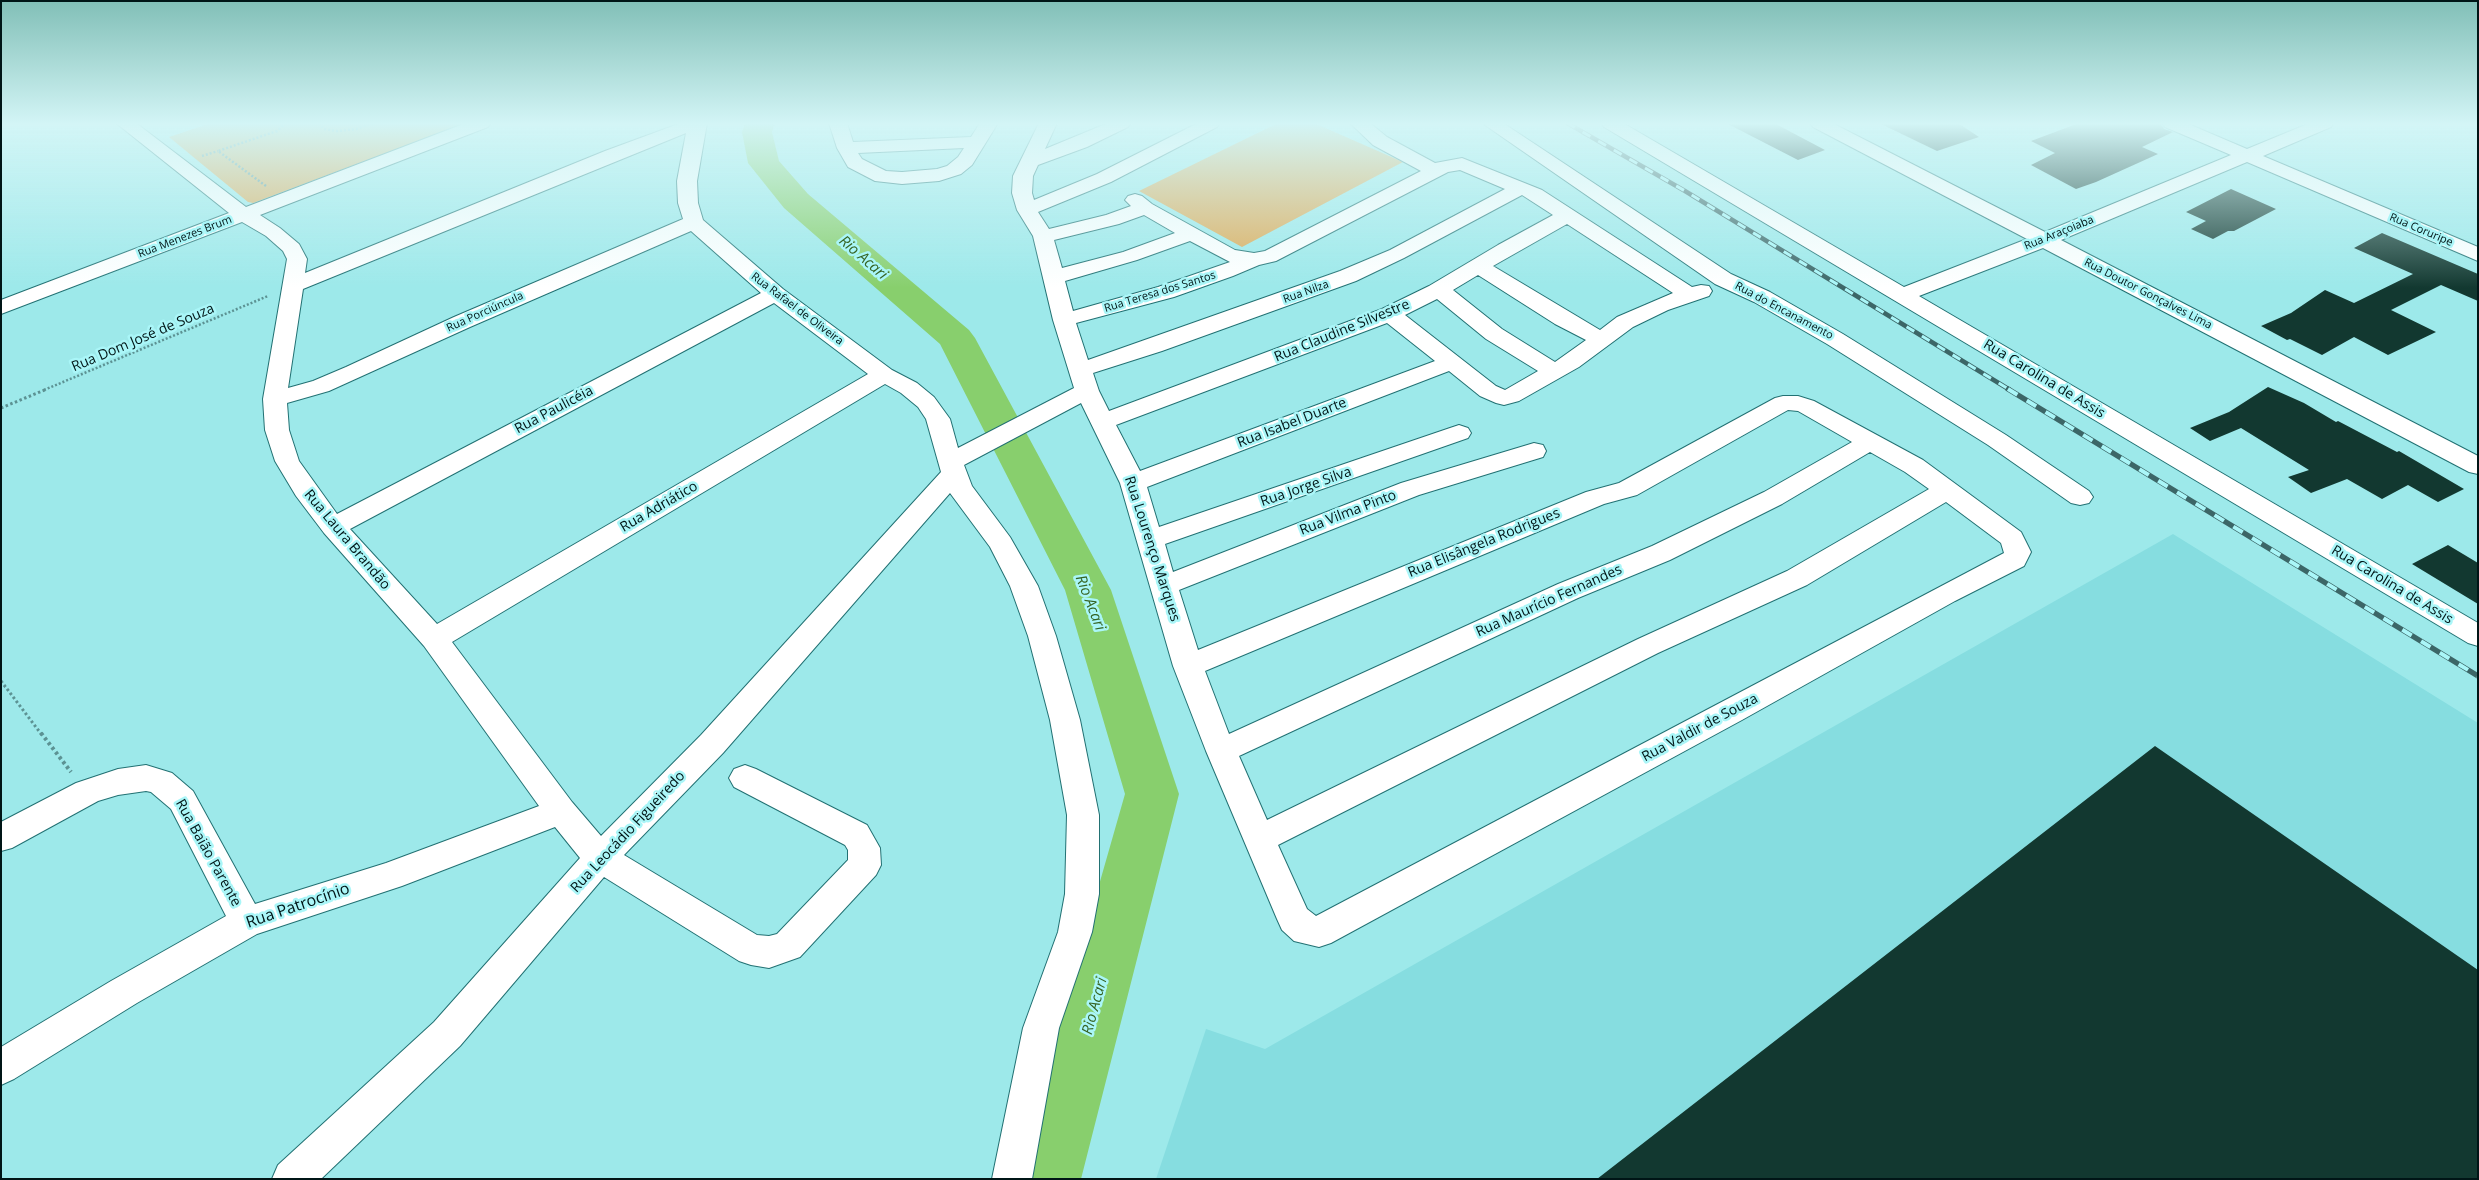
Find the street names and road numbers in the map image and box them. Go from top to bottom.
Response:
street label: Rua Coruripe [2387,211,2455,249]
street label: Rua Menezes Brum [136,213,234,261]
street label: Rua Araçoiaba [2022,213,2096,253]
street label: Rua Doutor Gonçalves Lima [2082,256,2214,332]
street label: Rua Teresa dos Santos [1103,269,1217,315]
street label: Rua Rafael de Oliveira [748,270,846,348]
street label: Rua Nilza [1281,278,1331,306]
street label: Rua do Encanamento [1733,279,1835,343]
street label: Rua Porciúncula [445,289,525,335]
street label: Rua Claudine Silvestre [1272,296,1412,366]
street label: Rua Dom José de Souza [69,300,217,376]
street label: Rua Carolina de Assis [1980,336,2108,422]
street label: Rua Paulicéia [512,382,596,438]
street label: Rua Isabel Duarte [1235,394,1349,452]
street label: Rua Jorge Silva [1258,464,1354,510]
street label: Rua Lourenço Marques [1121,474,1183,624]
street label: Rua Adriático [617,478,701,536]
street label: Rua Laura Brandão [300,487,394,593]
street label: Rua Vilma Pinto [1297,487,1399,539]
street label: Rua Elisângela Rodrigues [1405,505,1563,581]
street label: Rua Carolina de Assis [2328,542,2456,628]
street label: Rua Maurício Fernandes [1473,561,1625,641]
street label: Rua Valdir de Souza [1639,690,1761,766]
street label: Rua Leocádio Figueiredo [567,768,689,896]
street label: Rua Baião Parente [172,796,244,910]
street label: Rua Patrocínio [244,879,352,933]

